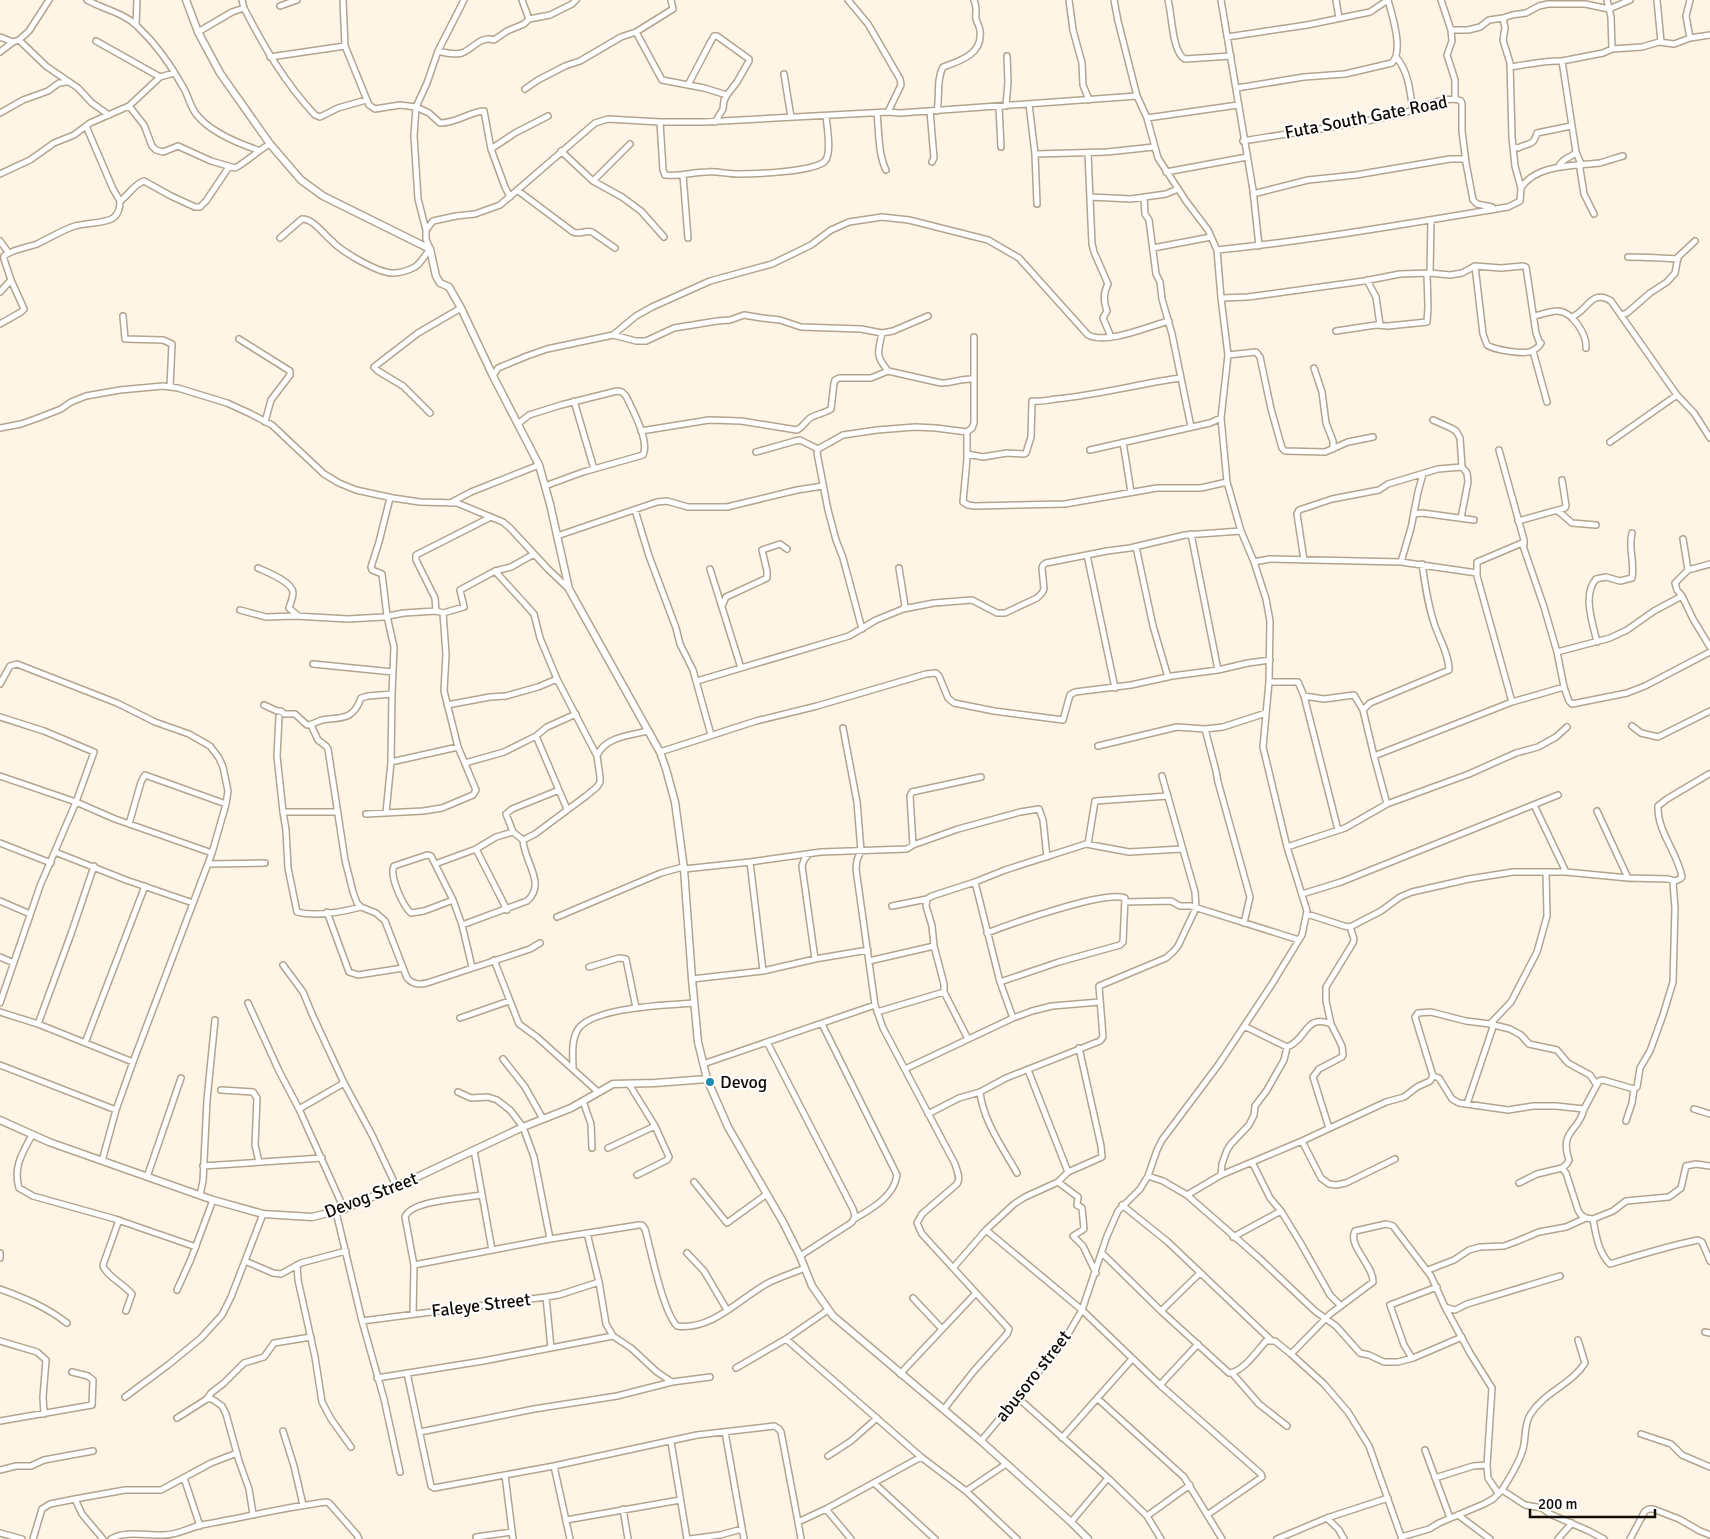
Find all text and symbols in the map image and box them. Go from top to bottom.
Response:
street label: Futa South Gate Road [1283,90,1449,144]
place label: Devog [720,1071,767,1093]
marker: Devog [704,1076,716,1088]
street label: Devog Street [321,1167,421,1223]
street label: Faleye Street [430,1288,532,1322]
street label: abusoro street [990,1326,1076,1426]
scale bar [1530,1486,1655,1518]
text: 200 m [1538,1495,1578,1513]

